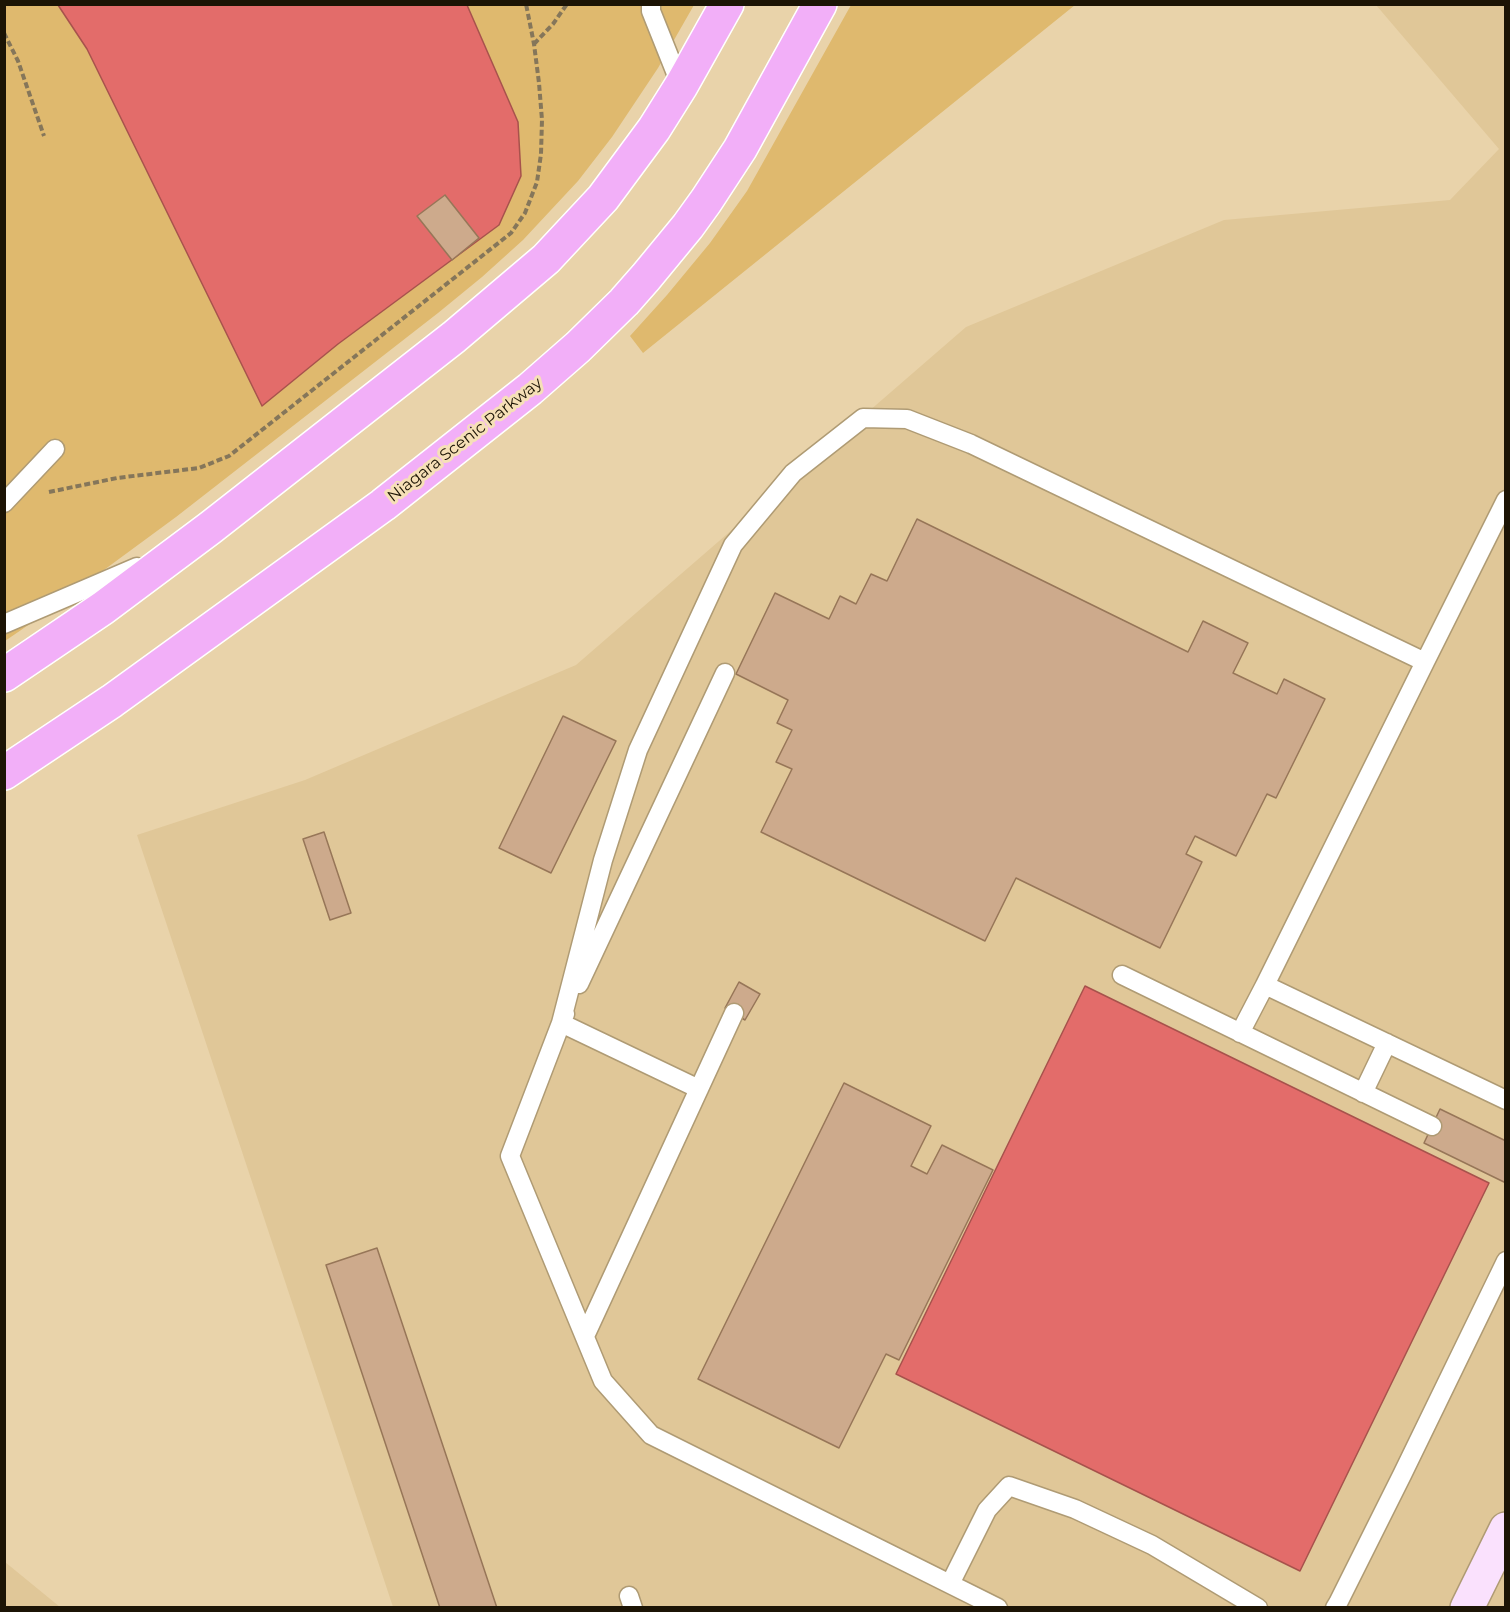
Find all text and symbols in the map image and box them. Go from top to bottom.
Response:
street label: Niagara Scenic Parkway [384,374,546,506]

